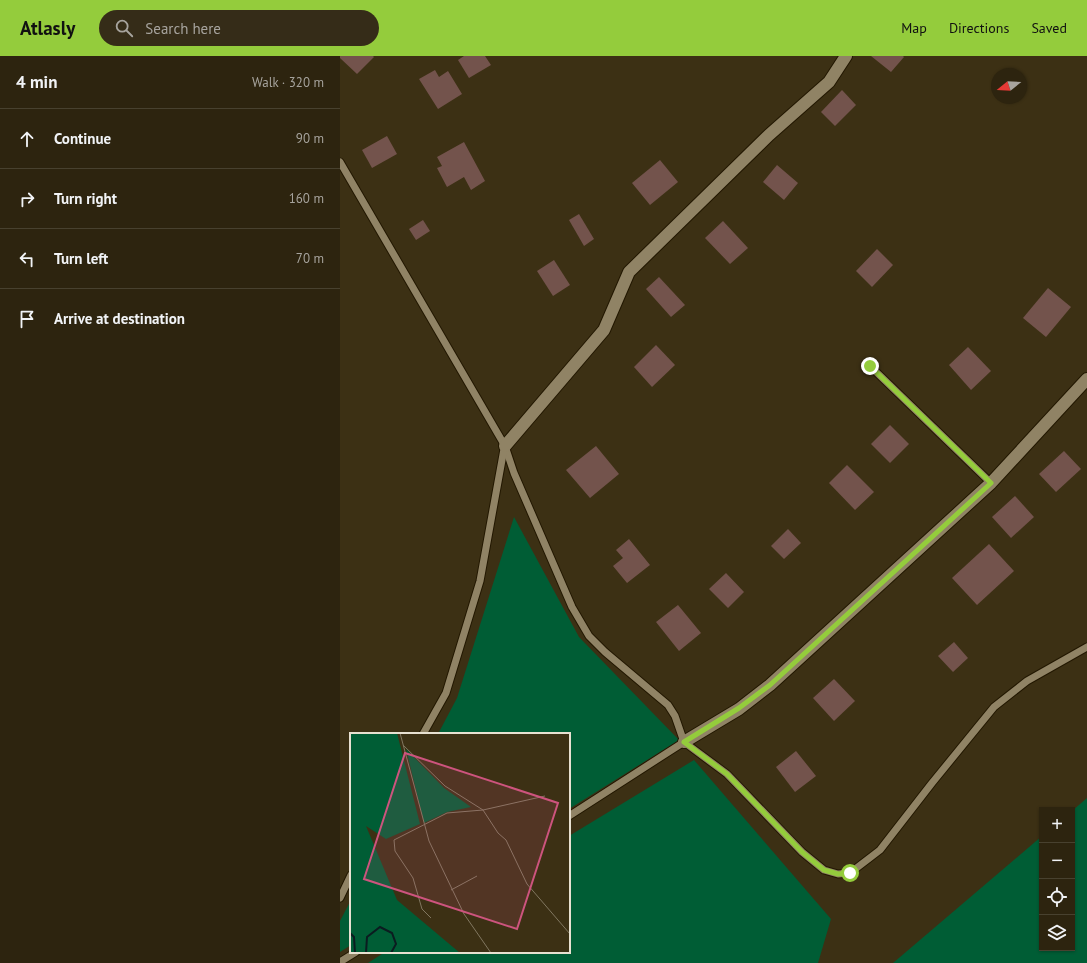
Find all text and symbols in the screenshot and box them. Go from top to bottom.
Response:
search box [99,10,379,46]
text: Atlasly [20,16,75,40]
icon: search [113,17,135,39]
text: Search here [145,19,221,38]
text: Map [901,19,927,37]
text: Directions [949,19,1009,37]
text: Saved [1031,19,1067,37]
north arrow [991,68,1027,104]
text: 4 min [16,71,57,93]
text: Walk · 320 m [252,74,324,91]
icon: ahead [16,128,38,150]
text: Continue [54,129,111,148]
text: 90 m [296,130,324,147]
icon: right [16,188,38,210]
text: Turn right [54,189,117,208]
text: 160 m [289,190,324,207]
icon: left [16,248,38,270]
text: Turn left [54,249,108,268]
text: 70 m [296,250,324,267]
icon: arrive [16,308,38,330]
text: Arrive at destination [54,309,185,328]
route end [861,357,879,375]
inset map [350,733,570,953]
map controls [1039,807,1075,951]
button: + [1039,807,1075,843]
button: − [1039,843,1075,879]
route start [841,864,859,882]
button: locate [1039,879,1075,915]
button: layers [1039,915,1075,951]

